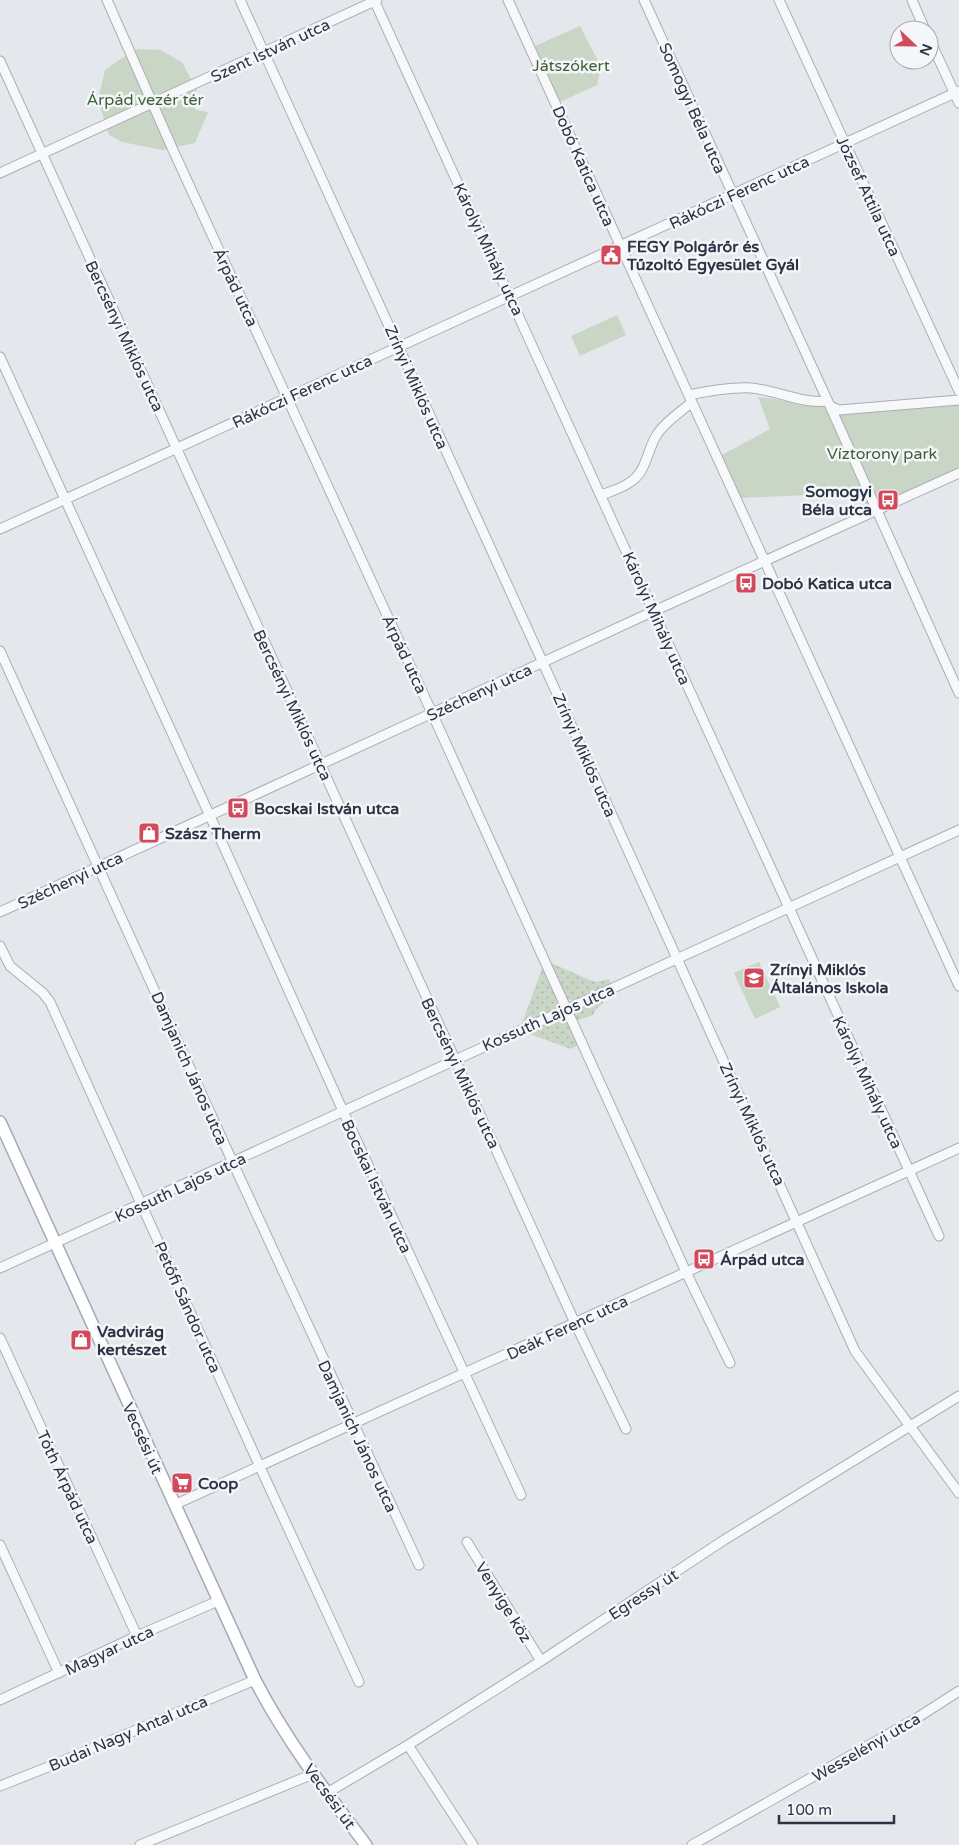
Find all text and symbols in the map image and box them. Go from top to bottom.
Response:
street label: Szent István utca [208,15,333,87]
north arrow [889,20,939,70]
street label: Somogyi Béla utca [654,40,730,177]
text: N [916,41,936,58]
park label: Játszókert [532,56,610,76]
park label: Árpád vezér tér [86,90,204,110]
street label: Dobó Katica utca [548,103,619,230]
street label: József Attila utca [831,133,905,260]
street label: Rákóczi Ferenc utca [666,152,813,234]
street label: Károlyi Mihály utca [449,180,528,319]
place label: FEGY Polgárőr és Tűzoltó Egyesület Gyál [626,237,799,275]
public building icon: FEGY Polgárőr és Tűzoltó Egyesület Gyál [599,243,623,267]
street label: Árpád utca [208,245,262,330]
street label: Bercsényi Miklós utca [80,258,168,415]
street label: Zrínyi Miklós utca [380,322,452,452]
street label: Rákóczi Ferenc utca [229,351,376,433]
park label: Víztorony park [827,444,938,464]
place label: Somogyi Béla utca [802,482,872,520]
bus stop icon: Somogyi Béla utca [876,488,900,512]
street label: Károlyi Mihály utca [618,549,695,688]
bus stop icon: Dobó Katica utca [734,571,758,595]
place label: Dobó Katica utca [762,574,892,594]
street label: Árpád utca [377,612,431,697]
street label: Bercsényi Miklós utca [248,627,336,784]
street label: Széchenyi utca [424,660,535,726]
street label: Zrínyi Miklós utca [548,690,620,820]
bus stop icon: Bocskai István utca [226,796,250,820]
place label: Bocskai István utca [254,799,399,819]
shop icon: Szász Therm [137,821,161,845]
place label: Szász Therm [165,824,261,844]
street label: Széchenyi utca [15,848,126,914]
place label: Zrínyi Miklós Általános Iskola [770,960,889,998]
school or university icon: Zrínyi Miklós Általános Iskola [742,966,766,990]
street label: Kossuth Lajos utca [479,980,618,1056]
street label: Damjanich János utca [146,989,232,1148]
street label: Bercsényi Miklós utca [416,995,504,1152]
street label: Károlyi Mihály utca [828,1013,907,1152]
street label: Zrínyi Miklós utca [715,1060,789,1189]
street label: Bocskai István utca [336,1116,416,1256]
street label: Kossuth Lajos utca [112,1149,249,1227]
street label: Petőfi Sándor utca [149,1239,225,1376]
bus stop icon: Árpád utca [692,1247,716,1271]
place label: Árpád utca [720,1250,805,1270]
street label: Deák Ferenc utca [504,1291,631,1365]
place label: Vadvirág kertészet [97,1322,168,1360]
shop icon: Vadvirág kertészet [69,1328,93,1352]
street label: Damjanich János utca [313,1357,401,1516]
street label: Vecsési út [117,1400,167,1477]
street label: Tóth Árpád utca [32,1427,102,1547]
supermarket icon: Coop [170,1471,194,1495]
place label: Coop [198,1474,238,1494]
street label: Venyige köz [471,1559,536,1646]
street label: Egressy út [605,1565,682,1625]
street label: Magyar utca [62,1622,157,1680]
street label: Budai Nagy Antal utca [46,1691,211,1776]
street label: Wesselényi utca [809,1709,924,1787]
street label: Vecsési út [299,1760,360,1833]
scale bar [779,1792,894,1824]
text: 100 m [786,1801,832,1819]

